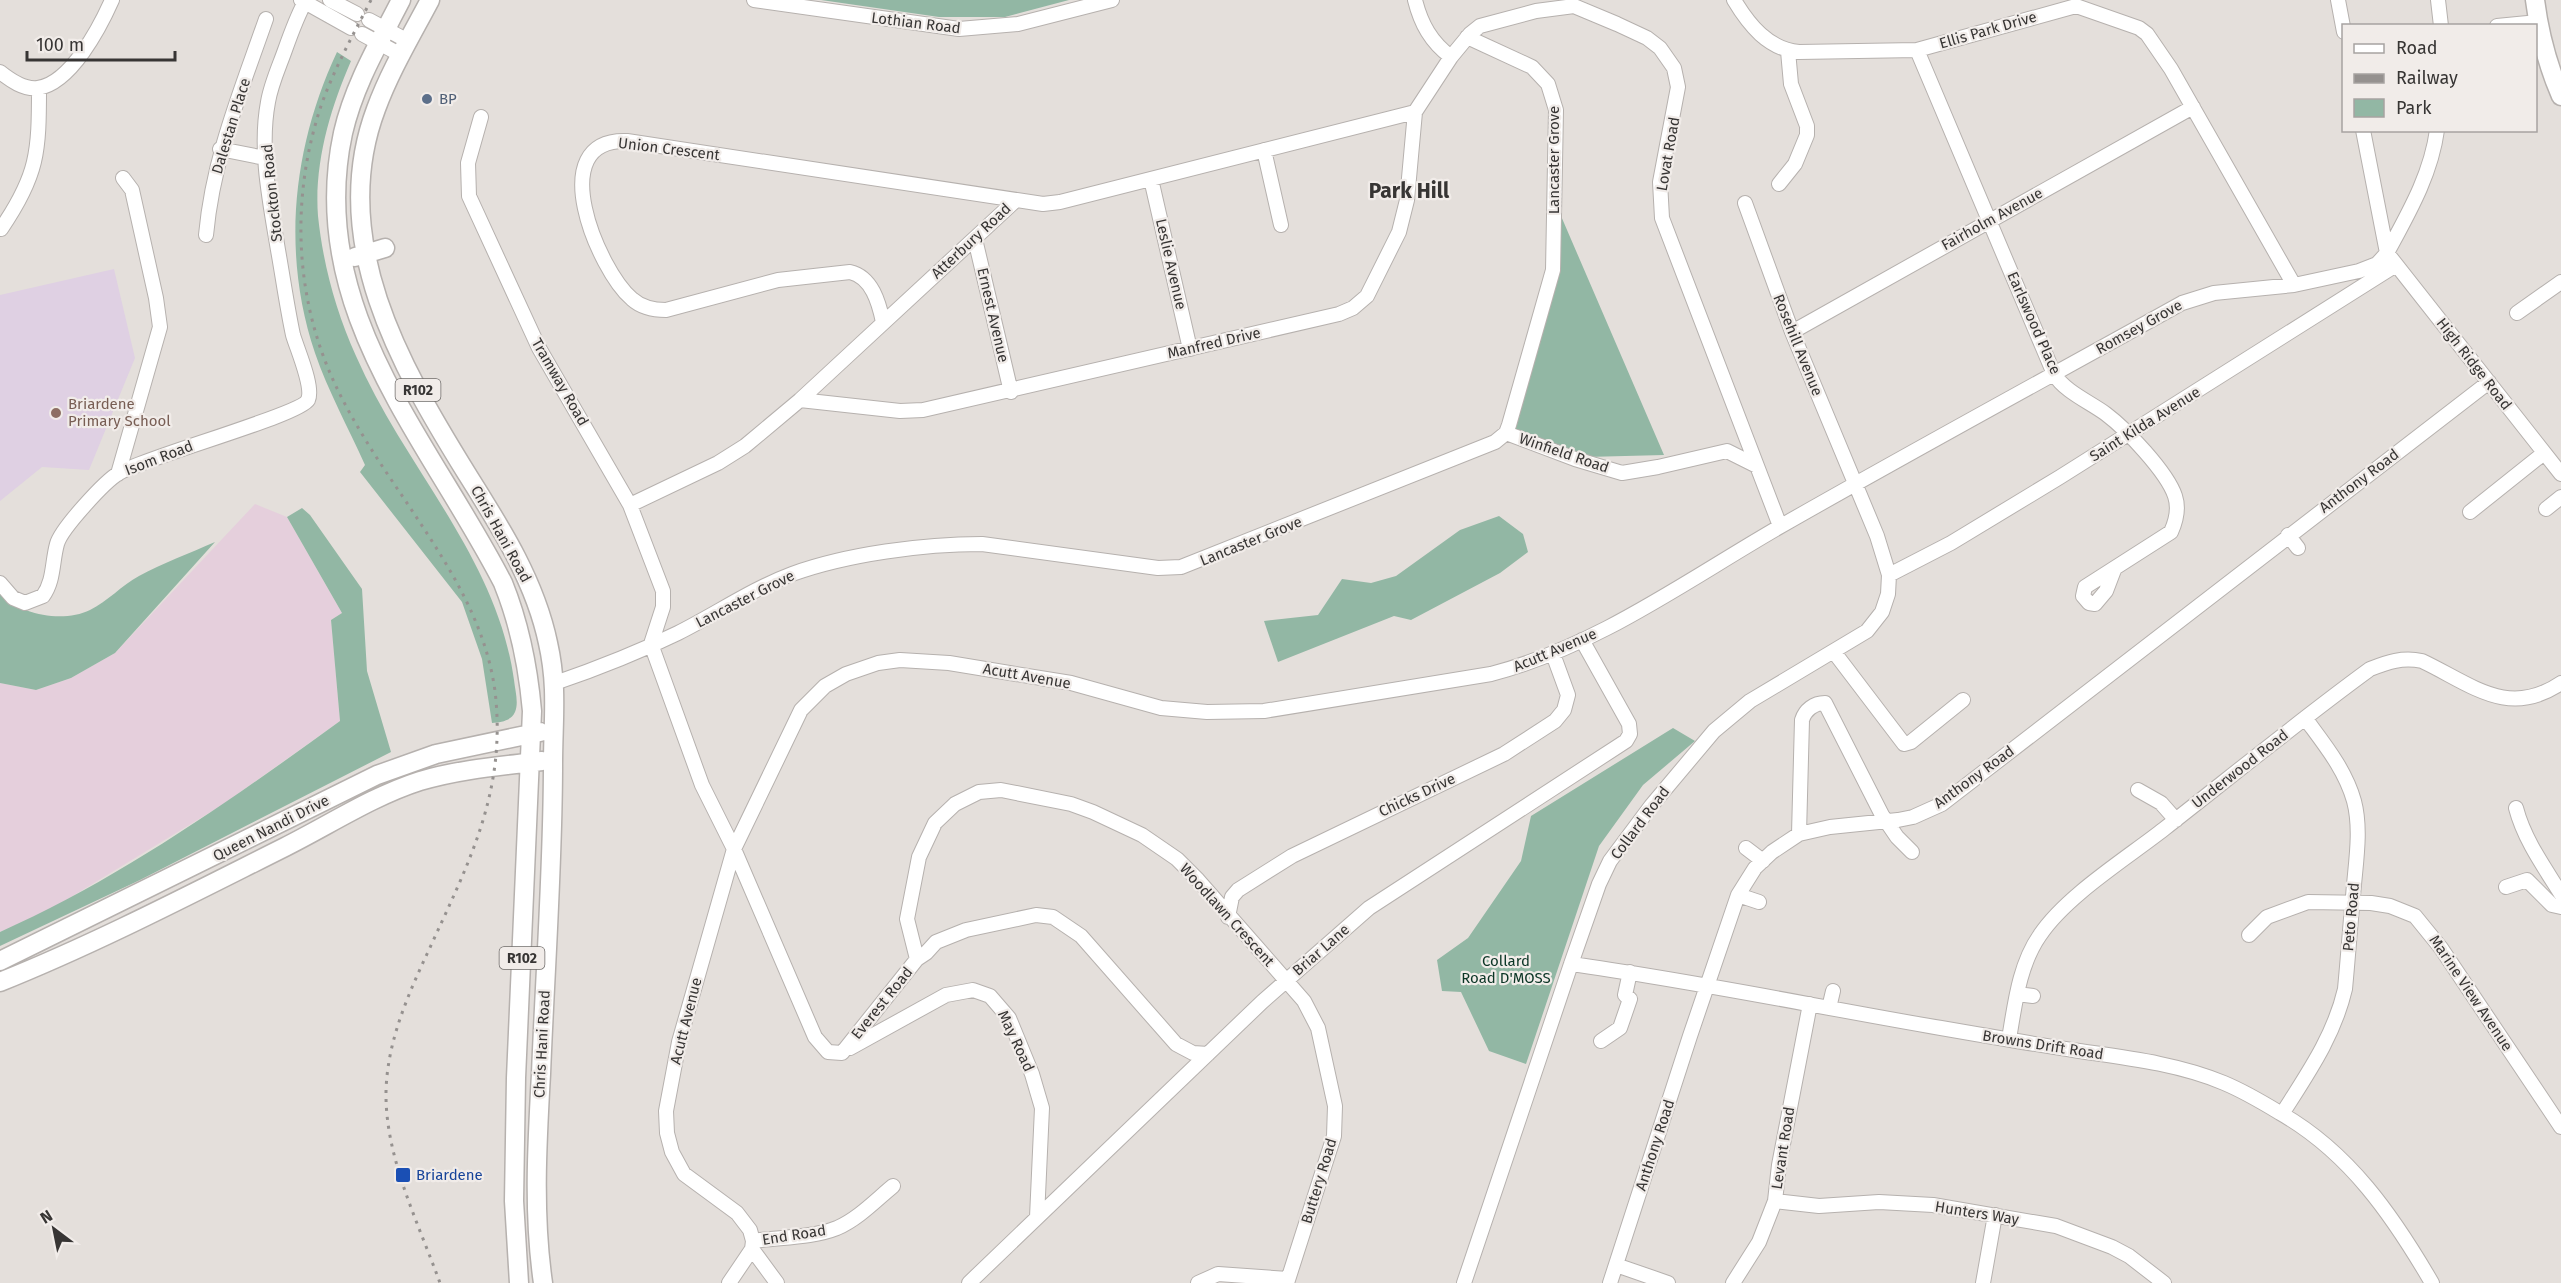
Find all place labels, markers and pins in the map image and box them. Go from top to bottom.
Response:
place label: BP [439,90,457,108]
marker: BP [420,92,434,106]
place label: Briardene Primary School [68,395,171,430]
marker: Briardene Primary School [49,406,63,420]
marker: Briardene [394,1166,412,1184]
place label: Briardene [416,1166,483,1184]

